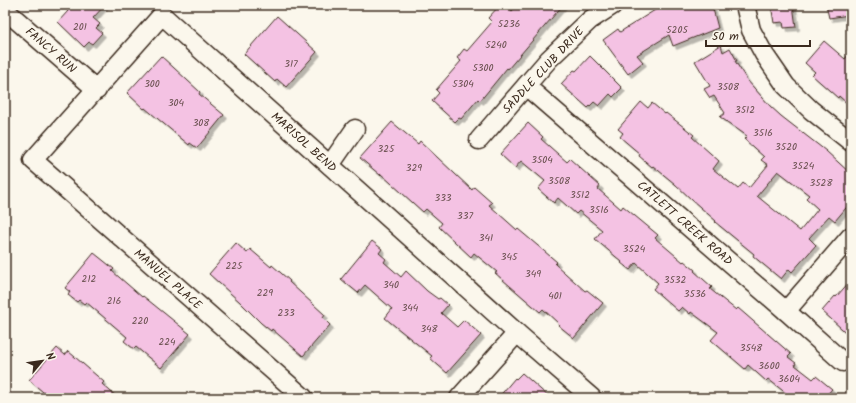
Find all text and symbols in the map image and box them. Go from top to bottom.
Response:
house number: 5236 [498,16,520,32]
house number: 201 [73,19,87,35]
street label: SADDLE CLUB DRIVE [498,22,589,118]
house number: 5205 [666,22,688,38]
scale bar [706,22,810,48]
street label: FANCY RUN [21,23,81,78]
text: 50 m [712,27,739,46]
house number: 5240 [485,37,507,53]
house number: 317 [284,56,298,72]
house number: 5300 [472,60,494,76]
house number: 300 [144,76,160,92]
house number: 5304 [452,76,474,92]
house number: 3508 [717,79,740,95]
house number: 304 [168,95,185,111]
house number: 3512 [735,102,755,118]
street label: MARISOL BEND [266,108,341,177]
house number: 308 [193,115,210,131]
house number: 3516 [753,125,773,141]
house number: 3520 [775,139,797,155]
house number: 325 [378,141,395,157]
house number: 3504 [531,152,553,168]
house number: 3524 [792,158,815,174]
house number: 329 [406,160,422,176]
house number: 3508 [548,173,571,189]
house number: 3528 [810,175,833,191]
street label: CATLETT CREEK ROAD [633,176,737,271]
house number: 3512 [570,187,590,203]
house number: 333 [434,190,452,206]
house number: 3516 [589,202,609,218]
house number: 337 [457,208,473,224]
house number: 341 [479,230,493,246]
house number: 3524 [623,241,646,257]
street label: MANUEL PLACE [129,244,207,315]
house number: 345 [501,249,518,265]
house number: 225 [226,258,243,274]
house number: 349 [525,266,541,282]
house number: 212 [82,271,97,287]
house number: 3532 [664,272,686,288]
house number: 340 [383,277,399,293]
house number: 229 [257,285,273,301]
house number: 3536 [684,286,706,302]
house number: 401 [548,288,562,304]
house number: 216 [107,293,121,309]
house number: 344 [402,300,419,316]
house number: 233 [277,305,295,321]
house number: 220 [132,313,148,329]
house number: 348 [420,321,439,337]
house number: 224 [158,334,176,350]
house number: 3548 [740,340,763,356]
north arrow [22,341,62,381]
text: N [40,349,59,364]
house number: 3600 [758,358,780,374]
house number: 3604 [778,371,800,387]

